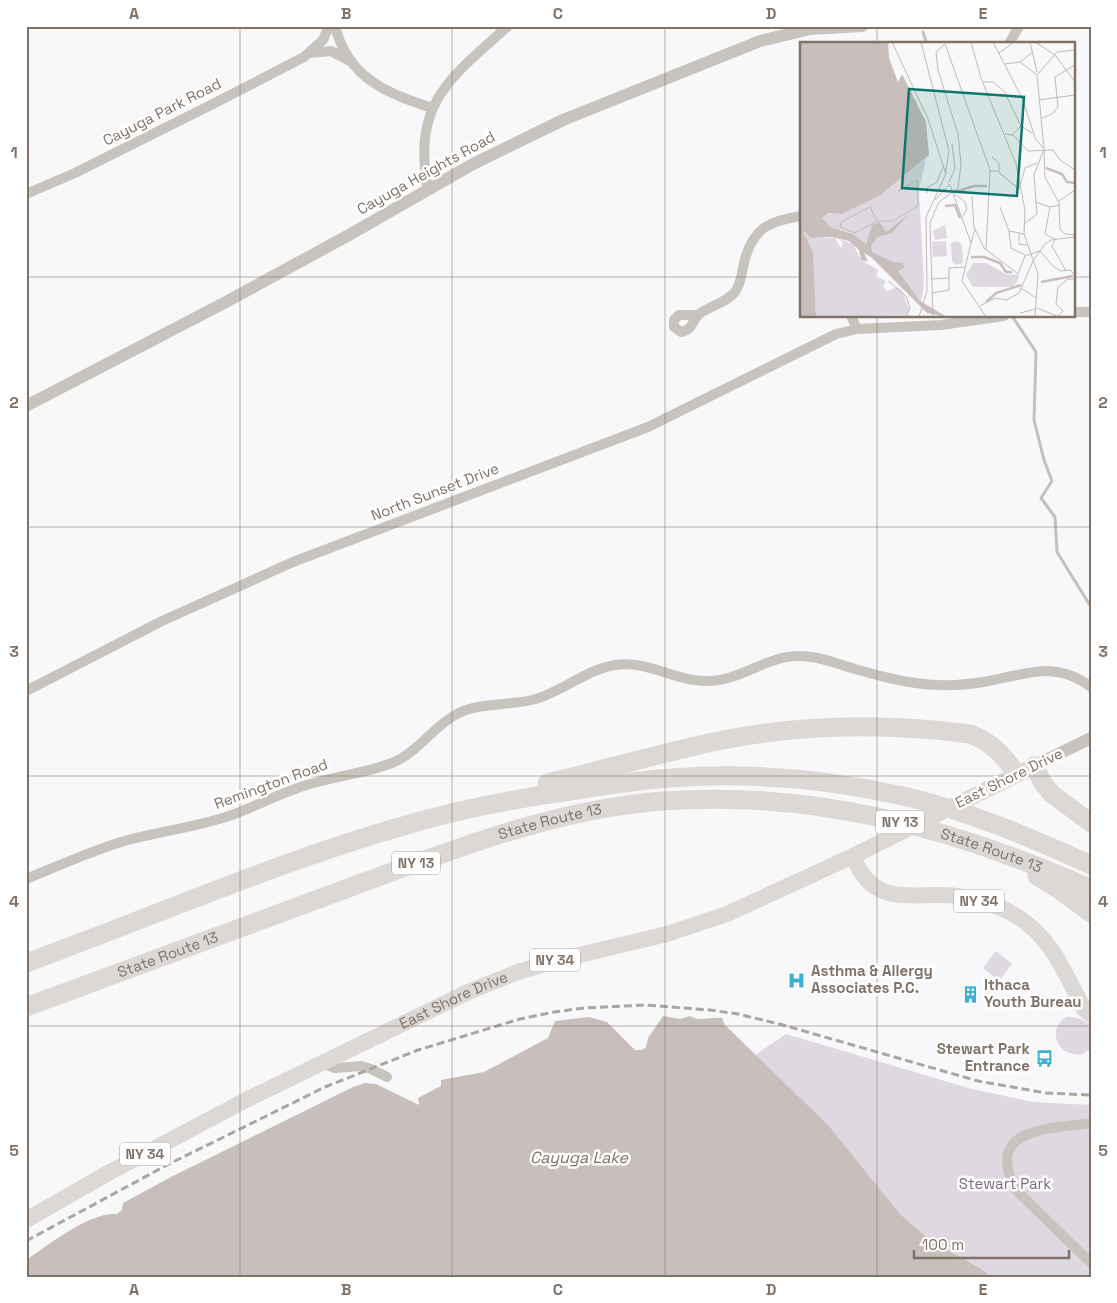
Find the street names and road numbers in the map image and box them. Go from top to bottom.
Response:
street label: Cayuga Park Road [99,73,224,150]
street label: Cayuga Heights Road [353,127,498,218]
street label: North Sunset Drive [368,458,502,525]
street label: East Shore Drive [952,743,1066,812]
street label: Remington Road [211,754,330,813]
street label: State Route 13 [496,799,603,844]
road number: NY 13 [876,810,924,834]
street label: State Route 13 [939,824,1045,876]
road number: NY 13 [392,851,440,874]
road number: NY 34 [954,889,1004,912]
street label: State Route 13 [115,927,221,982]
road number: NY 34 [530,948,580,972]
street label: East Shore Drive [396,967,511,1033]
road number: NY 34 [120,1142,170,1166]

